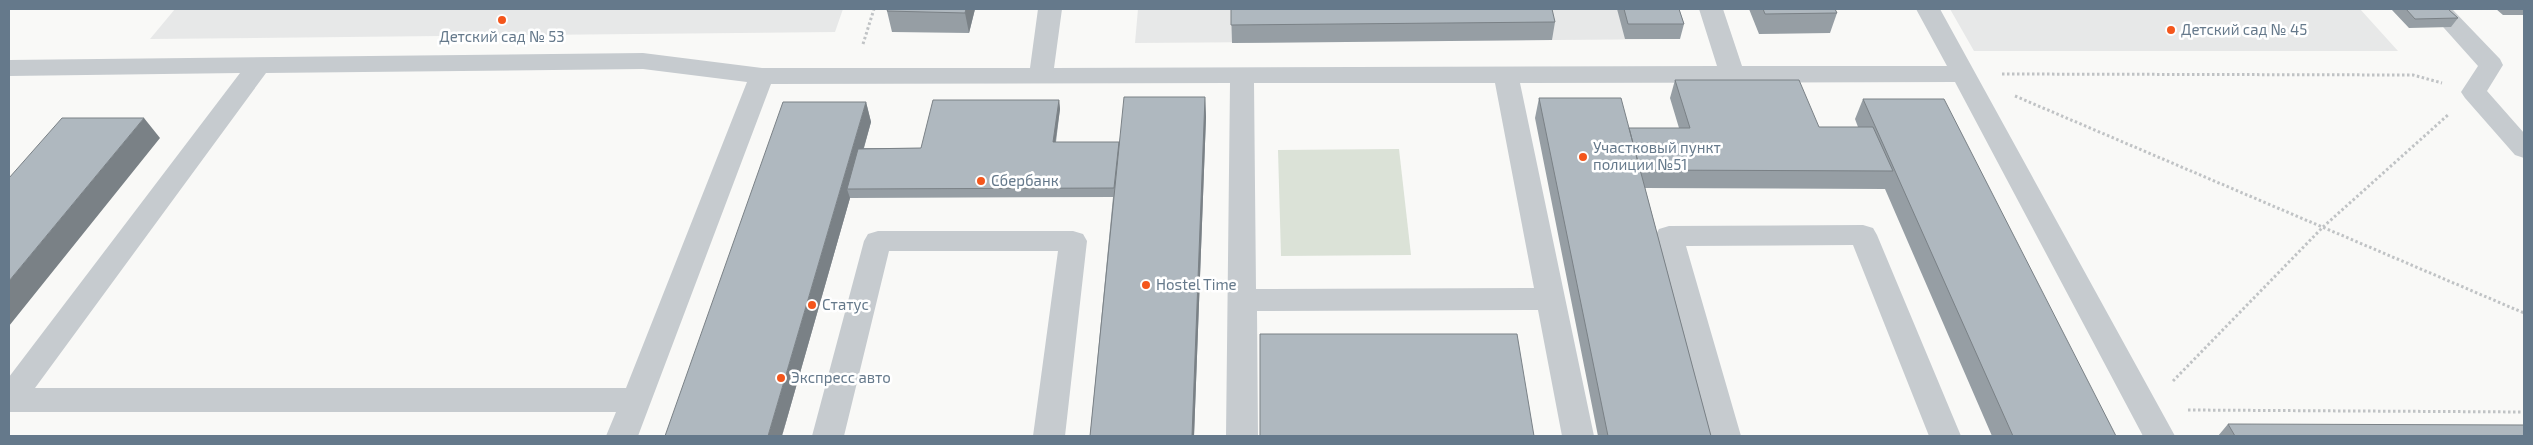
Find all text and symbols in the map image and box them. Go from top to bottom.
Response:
marker: Детский сад № 53 [496,14,508,26]
place label: Детский сад № 45 [2181,20,2307,38]
marker: Детский сад № 45 [2165,24,2177,36]
place label: Детский сад № 53 [439,27,565,45]
place label: Участковый пункт полиции №51 [1593,138,1721,173]
marker: Участковый пункт полиции №51 [1577,151,1589,163]
place label: Сбербанк [991,171,1059,189]
marker: Сбербанк [975,175,987,187]
place label: Hostel Time [1156,275,1237,293]
marker: Hostel Time [1140,279,1152,291]
place label: Статус [822,295,869,314]
marker: Статус [806,299,818,311]
place label: Экспресс авто [791,368,891,386]
marker: Экспресс авто [775,372,787,384]

